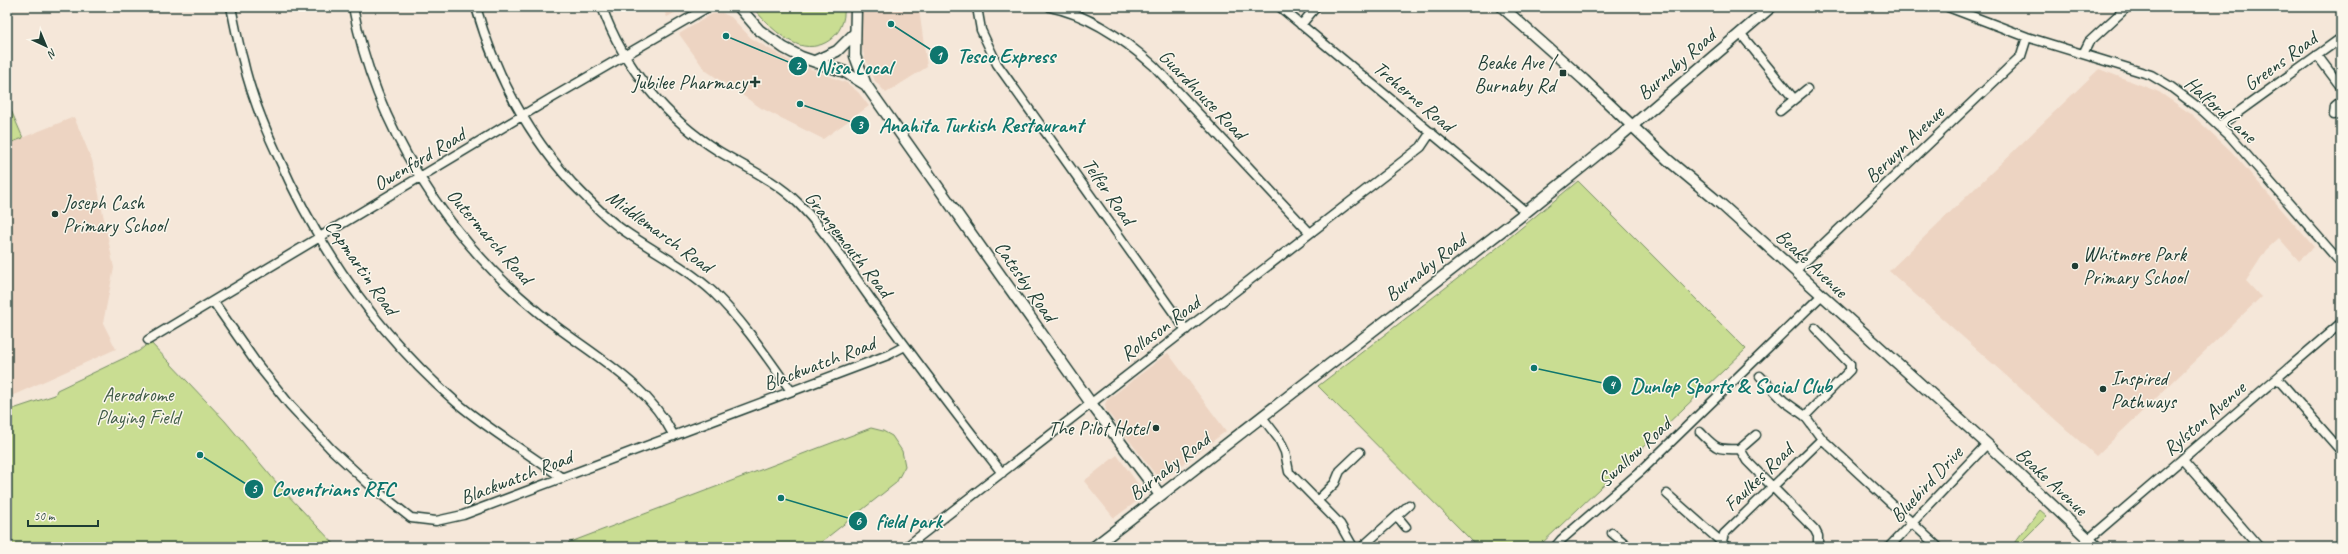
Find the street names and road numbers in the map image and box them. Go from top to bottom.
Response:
street label: Burnaby Road [1632,21,1723,105]
street label: Greens Road [2239,25,2324,96]
street label: Guardhouse Road [1153,44,1254,147]
street label: Treherne Road [1368,55,1462,139]
street label: Halford Lane [2179,71,2263,149]
street label: Berwyn Avenue [1859,99,1950,188]
street label: Owenford Road [369,121,472,197]
street label: Telfer Road [1077,153,1142,232]
street label: Outermarch Road [441,183,540,292]
street label: Middlemarch Road [602,184,720,280]
street label: Grangemouth Road [799,186,900,305]
street label: Capmartin Road [320,215,405,322]
street label: Beake Avenue [1770,224,1854,304]
street label: Burnaby Road [1380,226,1474,307]
street label: Catesby Road [989,236,1064,329]
street label: Rollason Road [1115,288,1208,367]
street label: Blackwatch Road [760,330,882,396]
street label: Rylston Avenue [2158,375,2252,461]
street label: Swallow Road [1592,410,1679,493]
street label: Burnaby Road [1124,425,1218,506]
street label: Faulkes Road [1718,436,1801,517]
street label: Bluebird Drive [1885,440,1969,528]
street label: Beake Avenue [2010,442,2094,522]
street label: Blackwatch Road [457,444,579,510]

